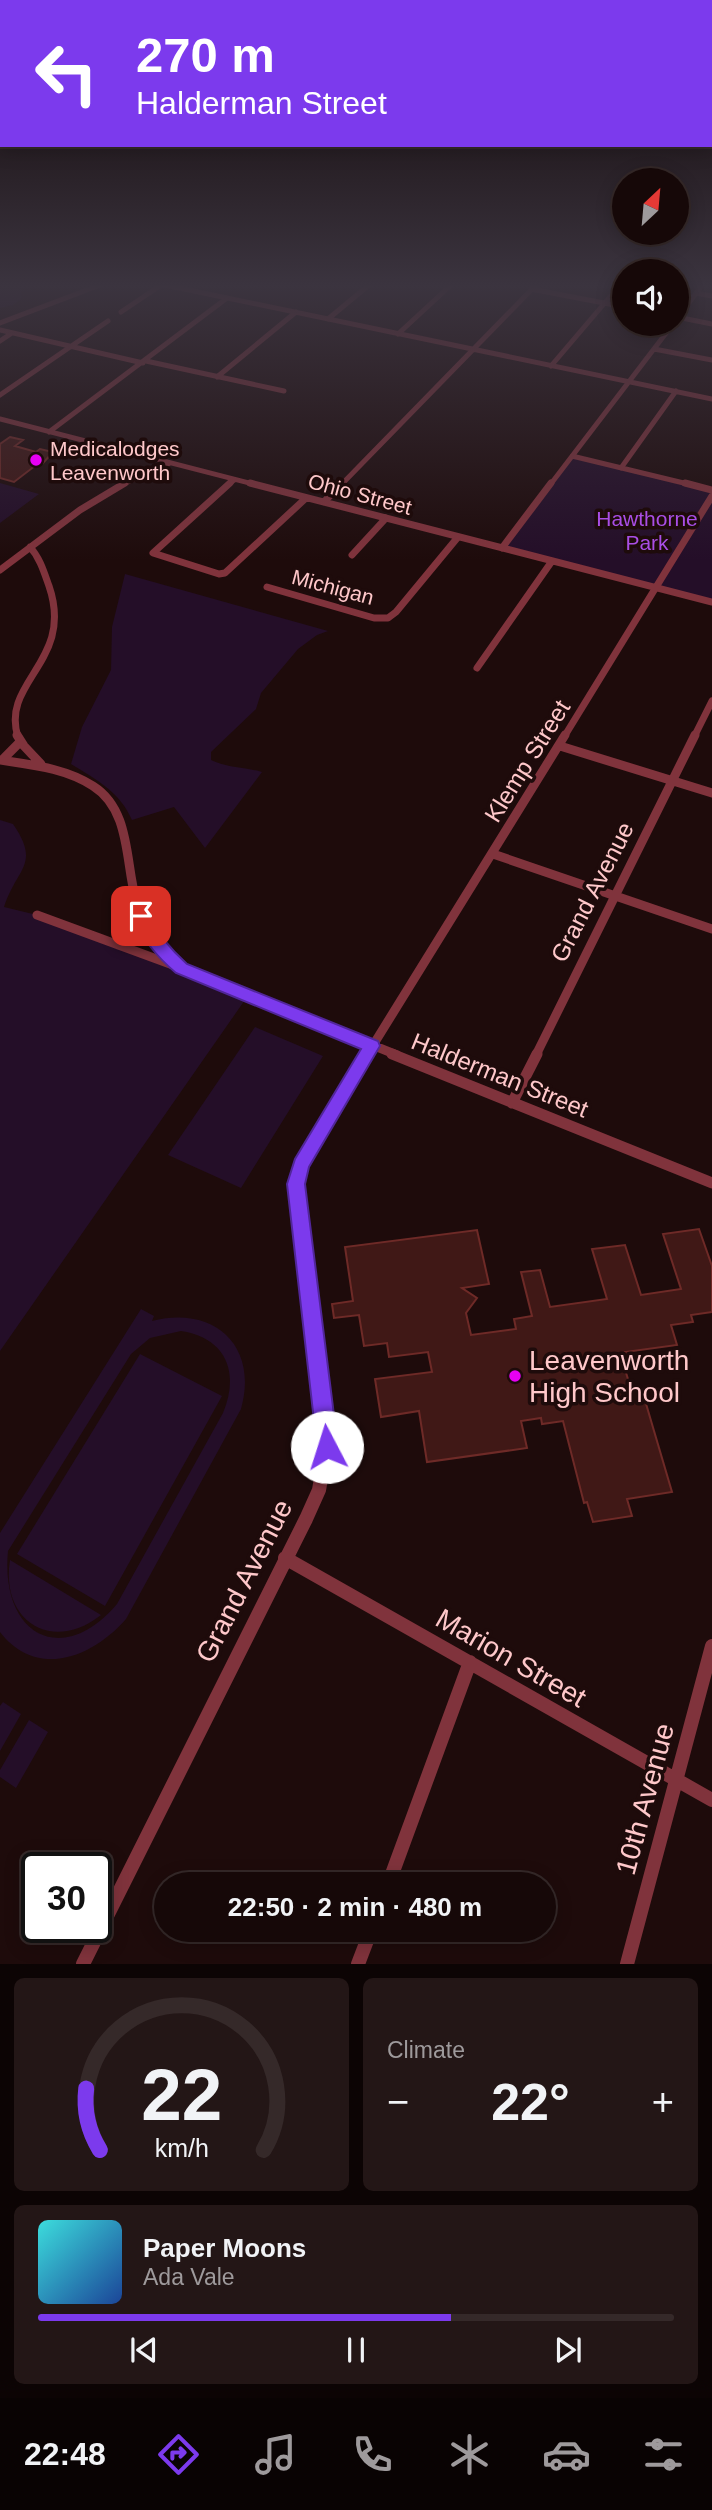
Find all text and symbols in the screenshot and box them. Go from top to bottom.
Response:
icon: left [21,28,112,119]
text: 270 m [136,28,275,82]
text: Halderman Street [136,85,387,121]
north arrow [612,168,690,245]
map controls [612,168,689,336]
button: sound [612,259,689,336]
place label: Medicalodges Leavenworth [50,437,180,484]
marker: Medicalodges Leavenworth [28,452,44,468]
street label: Ohio Street [306,469,414,519]
park label: Hawthorne Park [596,507,698,554]
street label: Michigan [289,565,377,609]
street label: Klemp Street [479,695,575,827]
street label: Grand Avenue [545,818,639,966]
pin [111,886,171,946]
icon: arrive [122,897,160,935]
street label: Halderman Street [408,1027,593,1123]
place label: Leavenworth High School [529,1345,689,1408]
marker: Leavenworth High School [507,1368,523,1384]
position arrow [290,1410,364,1484]
street label: Grand Avenue [190,1494,298,1668]
street label: Marion Street [430,1603,592,1714]
street label: 10th Avenue [610,1720,680,1878]
speed limit sign: 30 [21,1852,112,1943]
text: 22:50 · 2 min · 480 m [228,1892,482,1922]
text: Climate [387,2037,465,2063]
text: 22 [141,2055,222,2136]
text: 22° [491,2073,570,2131]
text: − [387,2081,409,2123]
text: + [652,2081,674,2123]
text: km/h [154,2134,209,2162]
text: Paper Moons [143,2233,306,2263]
text: Ada Vale [143,2264,235,2290]
icon: previous [125,2331,163,2369]
icon: pause [337,2331,375,2369]
icon: next [549,2331,587,2369]
icon: directions [154,2430,203,2479]
icon: music [251,2430,300,2479]
icon: phone [348,2430,397,2479]
icon: climate [445,2430,494,2479]
icon: car [542,2430,591,2479]
icon: filters [639,2430,688,2479]
text: 22:48 [24,2436,106,2472]

